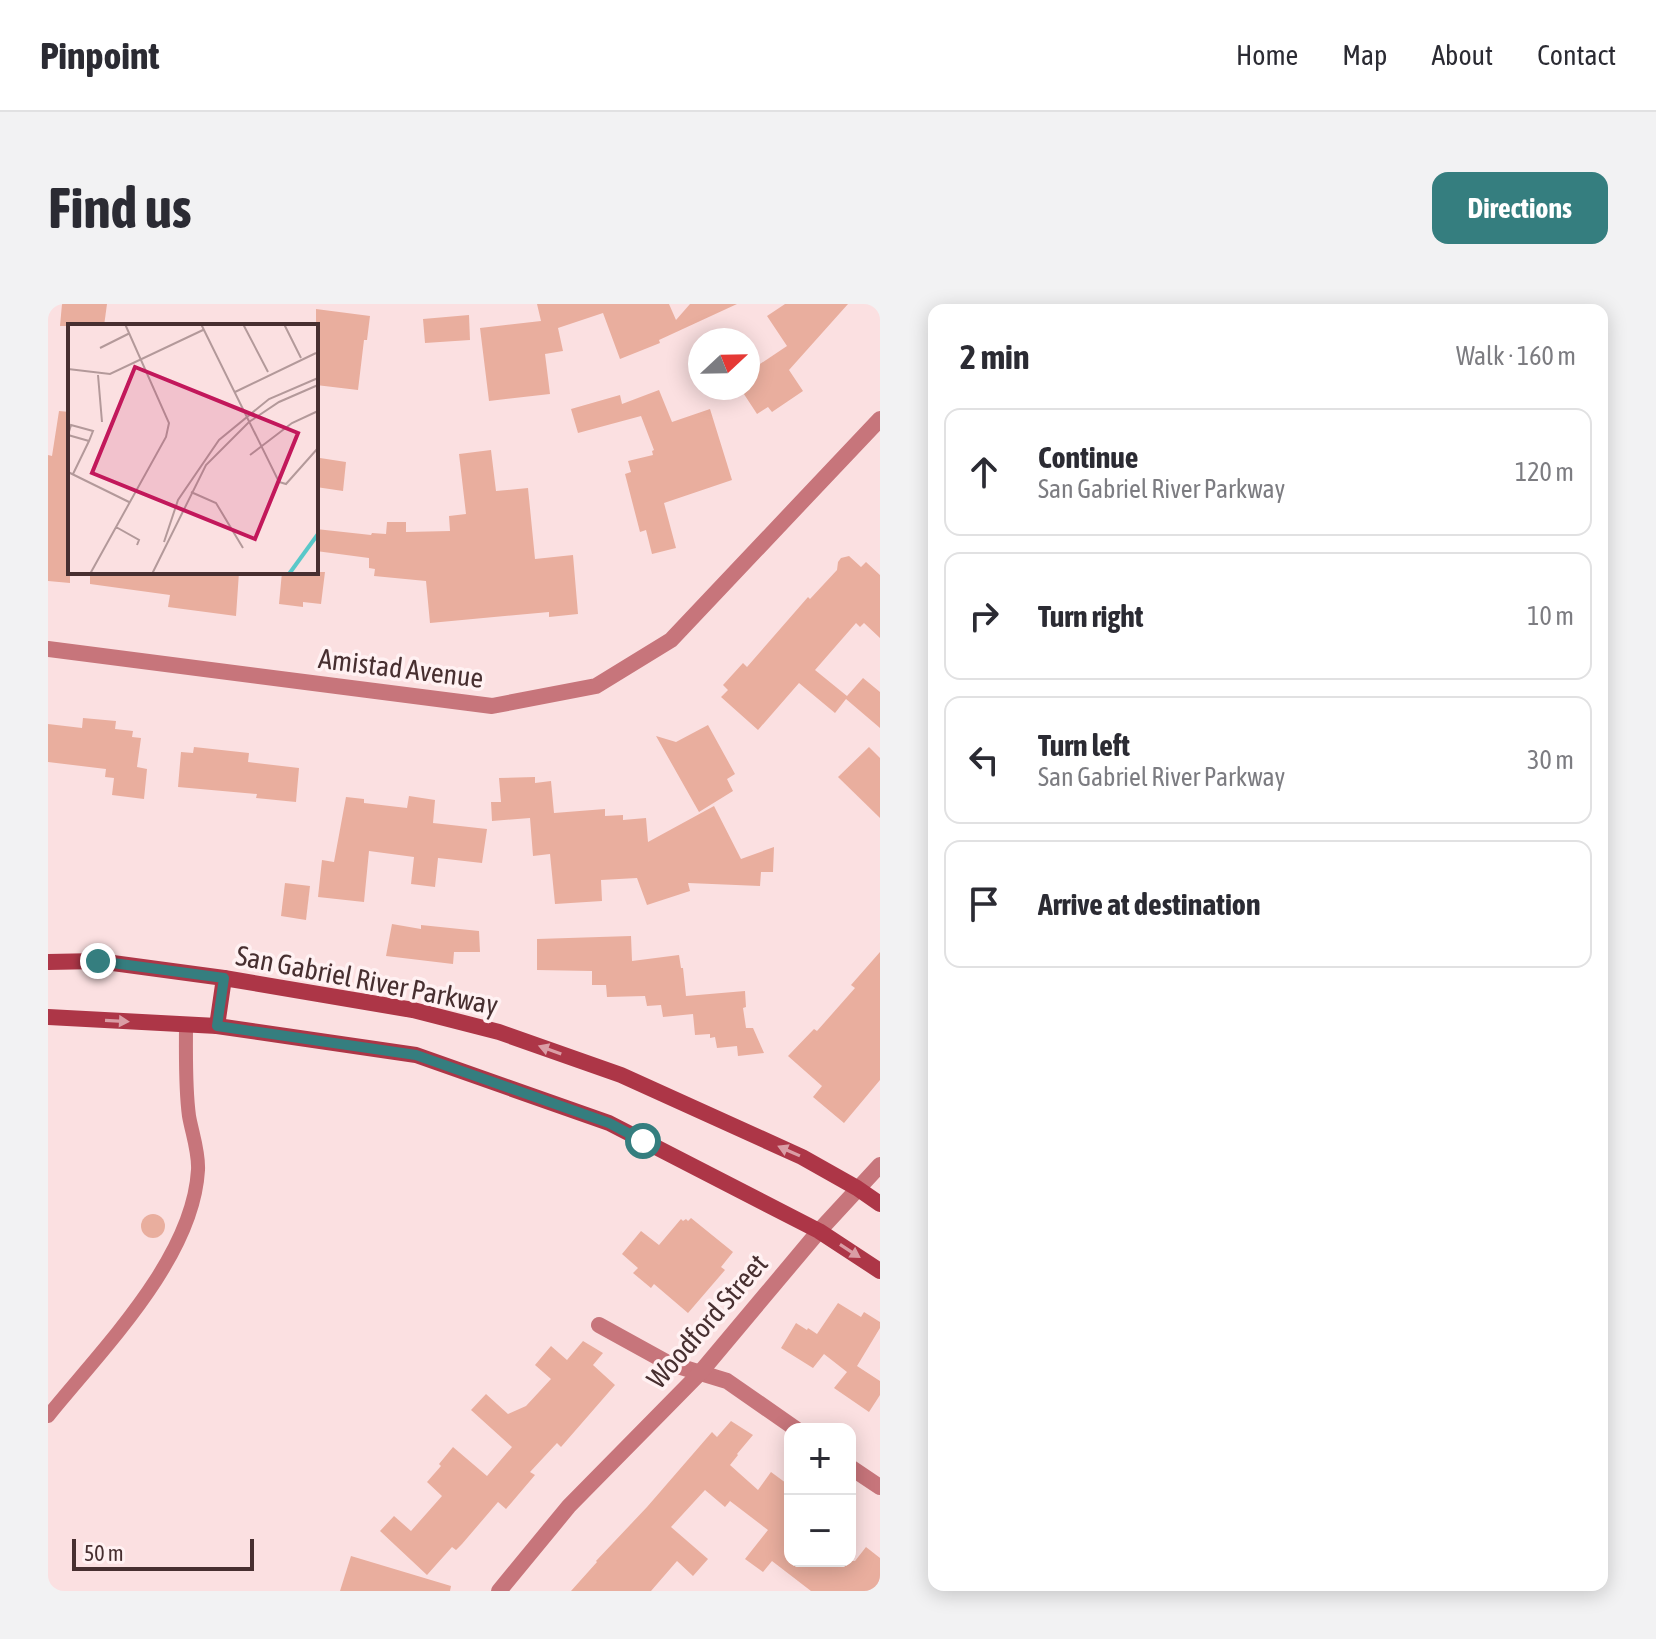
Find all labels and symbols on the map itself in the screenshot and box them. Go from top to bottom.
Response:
inset map [68,324,318,574]
north arrow [688,328,760,400]
street label: Amistad Avenue [317,642,485,694]
street label: San Gabriel River Parkway [233,939,501,1021]
route end [80,943,116,979]
one-way arrow [105,1014,130,1027]
one-way arrow [537,1043,561,1055]
route start [625,1123,661,1159]
one-way arrow [777,1144,801,1158]
one-way arrow [839,1244,860,1259]
street label: Woodford Street [640,1248,774,1394]
scale bar [72,1535,254,1571]

